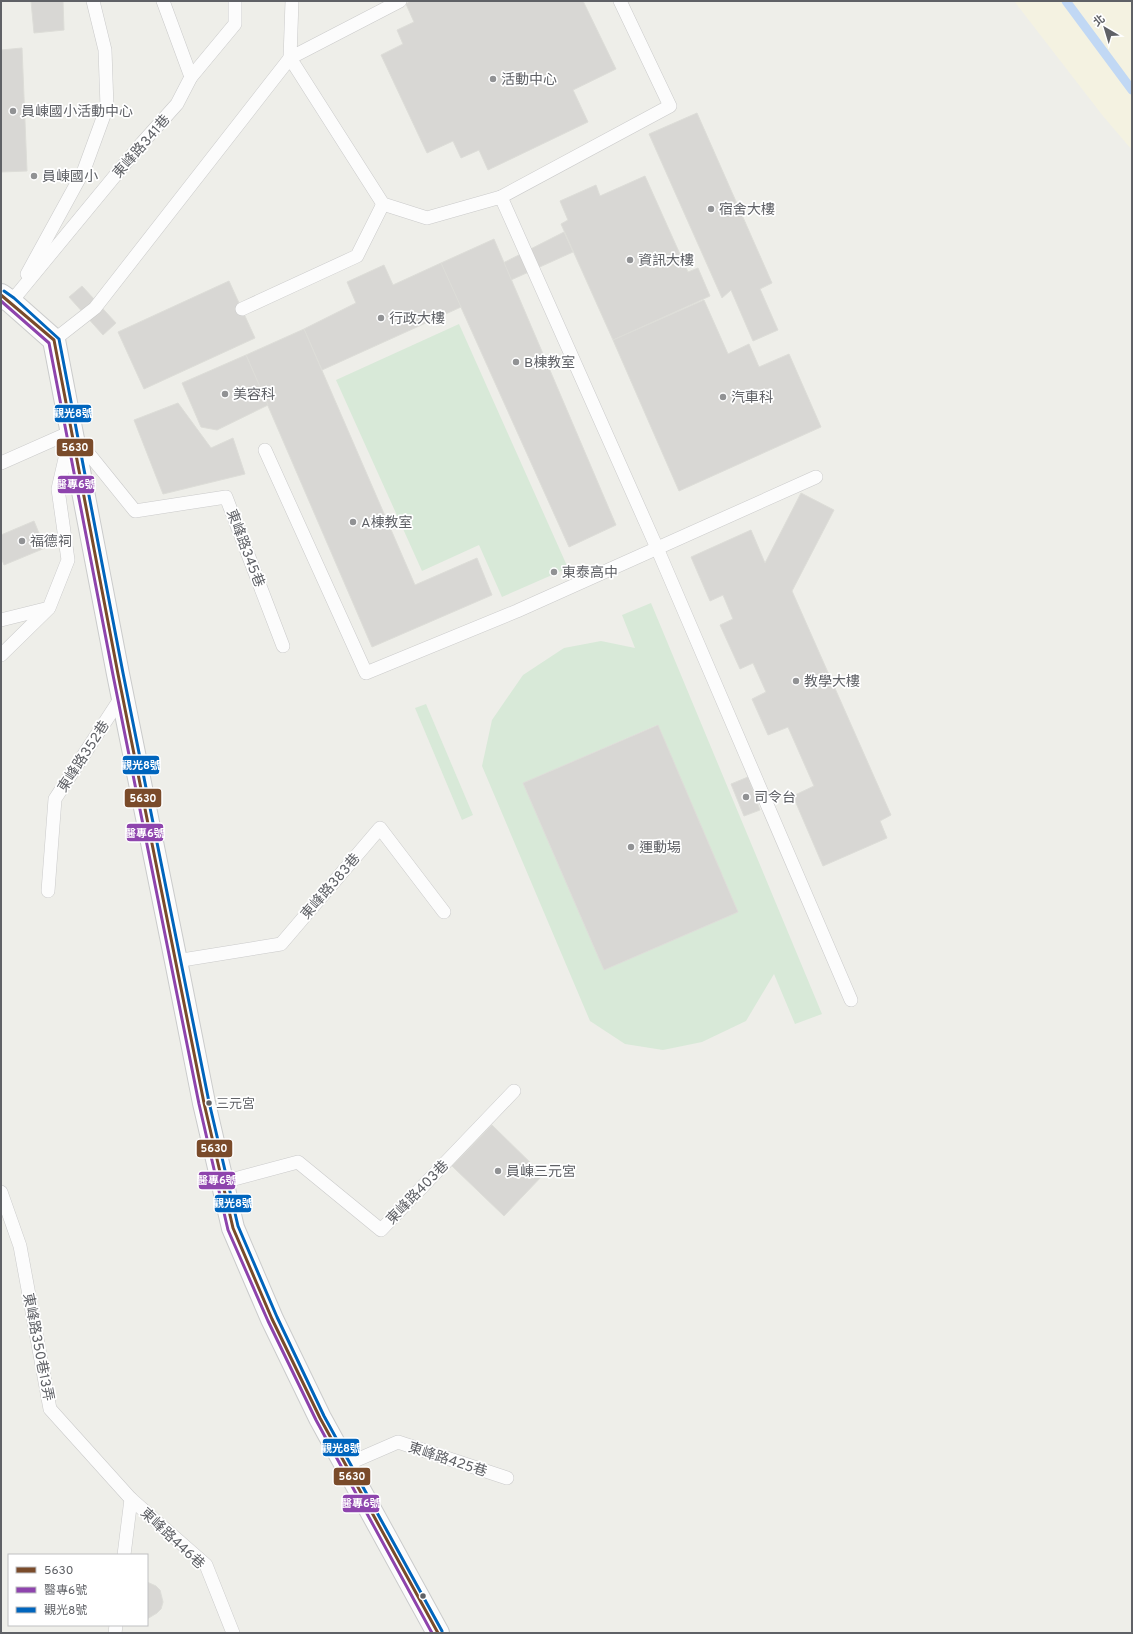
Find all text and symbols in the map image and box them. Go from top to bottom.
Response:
north arrow [1085,8,1125,48]
text: 北 [1091,12,1108,30]
place label: 活動中心 [501,72,557,89]
marker: 活動中心 [488,74,498,84]
place label: 員崠國小活動中心 [21,104,133,121]
marker: 員崠國小活動中心 [8,106,18,116]
street label: 東峰路341巷 [109,111,174,182]
place label: 員崠國小 [42,169,98,186]
marker: 員崠國小 [29,171,39,181]
place label: 宿舍大樓 [719,201,775,219]
marker: 宿舍大樓 [706,204,716,214]
place label: 資訊大樓 [638,253,694,270]
marker: 資訊大樓 [625,255,635,265]
place label: 行政大樓 [389,311,445,328]
marker: 行政大樓 [376,313,386,323]
place label: B棟教室 [524,354,575,372]
marker: B棟教室 [511,357,521,367]
place label: 美容科 [233,387,275,404]
marker: 美容科 [220,389,230,399]
place label: 汽車科 [731,390,773,407]
marker: 汽車科 [718,392,728,402]
line badge: 觀光8號 [54,404,92,423]
text: 觀光8號 [53,407,93,421]
line badge: 5630 [56,438,94,457]
text: 5630 [61,441,89,455]
line badge: 醫專6號 [57,475,95,494]
text: 醫專6號 [56,478,96,492]
street label: 東峰路345巷 [222,507,268,590]
place label: A棟教室 [361,514,413,532]
marker: A棟教室 [348,517,358,527]
place label: 福德祠 [30,533,72,551]
marker: 福德祠 [17,536,27,546]
place label: 東泰高中 [562,564,618,582]
marker: 東泰高中 [549,567,559,577]
place label: 教學大樓 [804,674,860,691]
marker: 教學大樓 [791,676,801,686]
street label: 東峰路352巷 [54,717,114,796]
line badge: 觀光8號 [122,755,160,775]
text: 觀光8號 [121,759,161,773]
line badge: 5630 [124,788,162,808]
place label: 司令台 [754,789,796,807]
text: 5630 [129,792,157,806]
marker: 司令台 [741,792,751,802]
line badge: 醫專6號 [126,823,164,842]
text: 醫專6號 [125,827,165,841]
place label: 運動場 [639,840,681,857]
marker: 運動場 [626,842,636,852]
street label: 東峰路383巷 [297,850,364,923]
place label: 三元宮 [216,1096,255,1113]
marker: 三元宮 [204,1098,214,1108]
line badge: 5630 [196,1139,233,1158]
text: 5630 [200,1142,228,1156]
street label: 東峰路403巷 [383,1157,453,1228]
place label: 員崠三元宮 [506,1164,576,1181]
marker: 員崠三元宮 [493,1166,503,1176]
line badge: 醫專6號 [198,1171,236,1190]
text: 醫專6號 [197,1174,237,1188]
line badge: 觀光8號 [214,1194,252,1213]
text: 觀光8號 [213,1197,253,1211]
street label: 東峰路350巷13弄 [19,1292,57,1403]
line badge: 觀光8號 [322,1438,360,1457]
street label: 東峰路425巷 [406,1439,489,1481]
text: 觀光8號 [321,1442,361,1456]
line badge: 5630 [333,1467,371,1486]
text: 5630 [338,1470,366,1484]
line badge: 醫專6號 [342,1494,380,1513]
text: 醫專6號 [341,1497,381,1511]
street label: 東峰路446巷 [136,1504,208,1573]
legend [8,1554,148,1626]
text: 5630 [44,1563,73,1579]
text: 醫專6號 [44,1583,87,1599]
unlabelled marker [418,1591,428,1601]
text: 觀光8號 [44,1603,87,1619]

